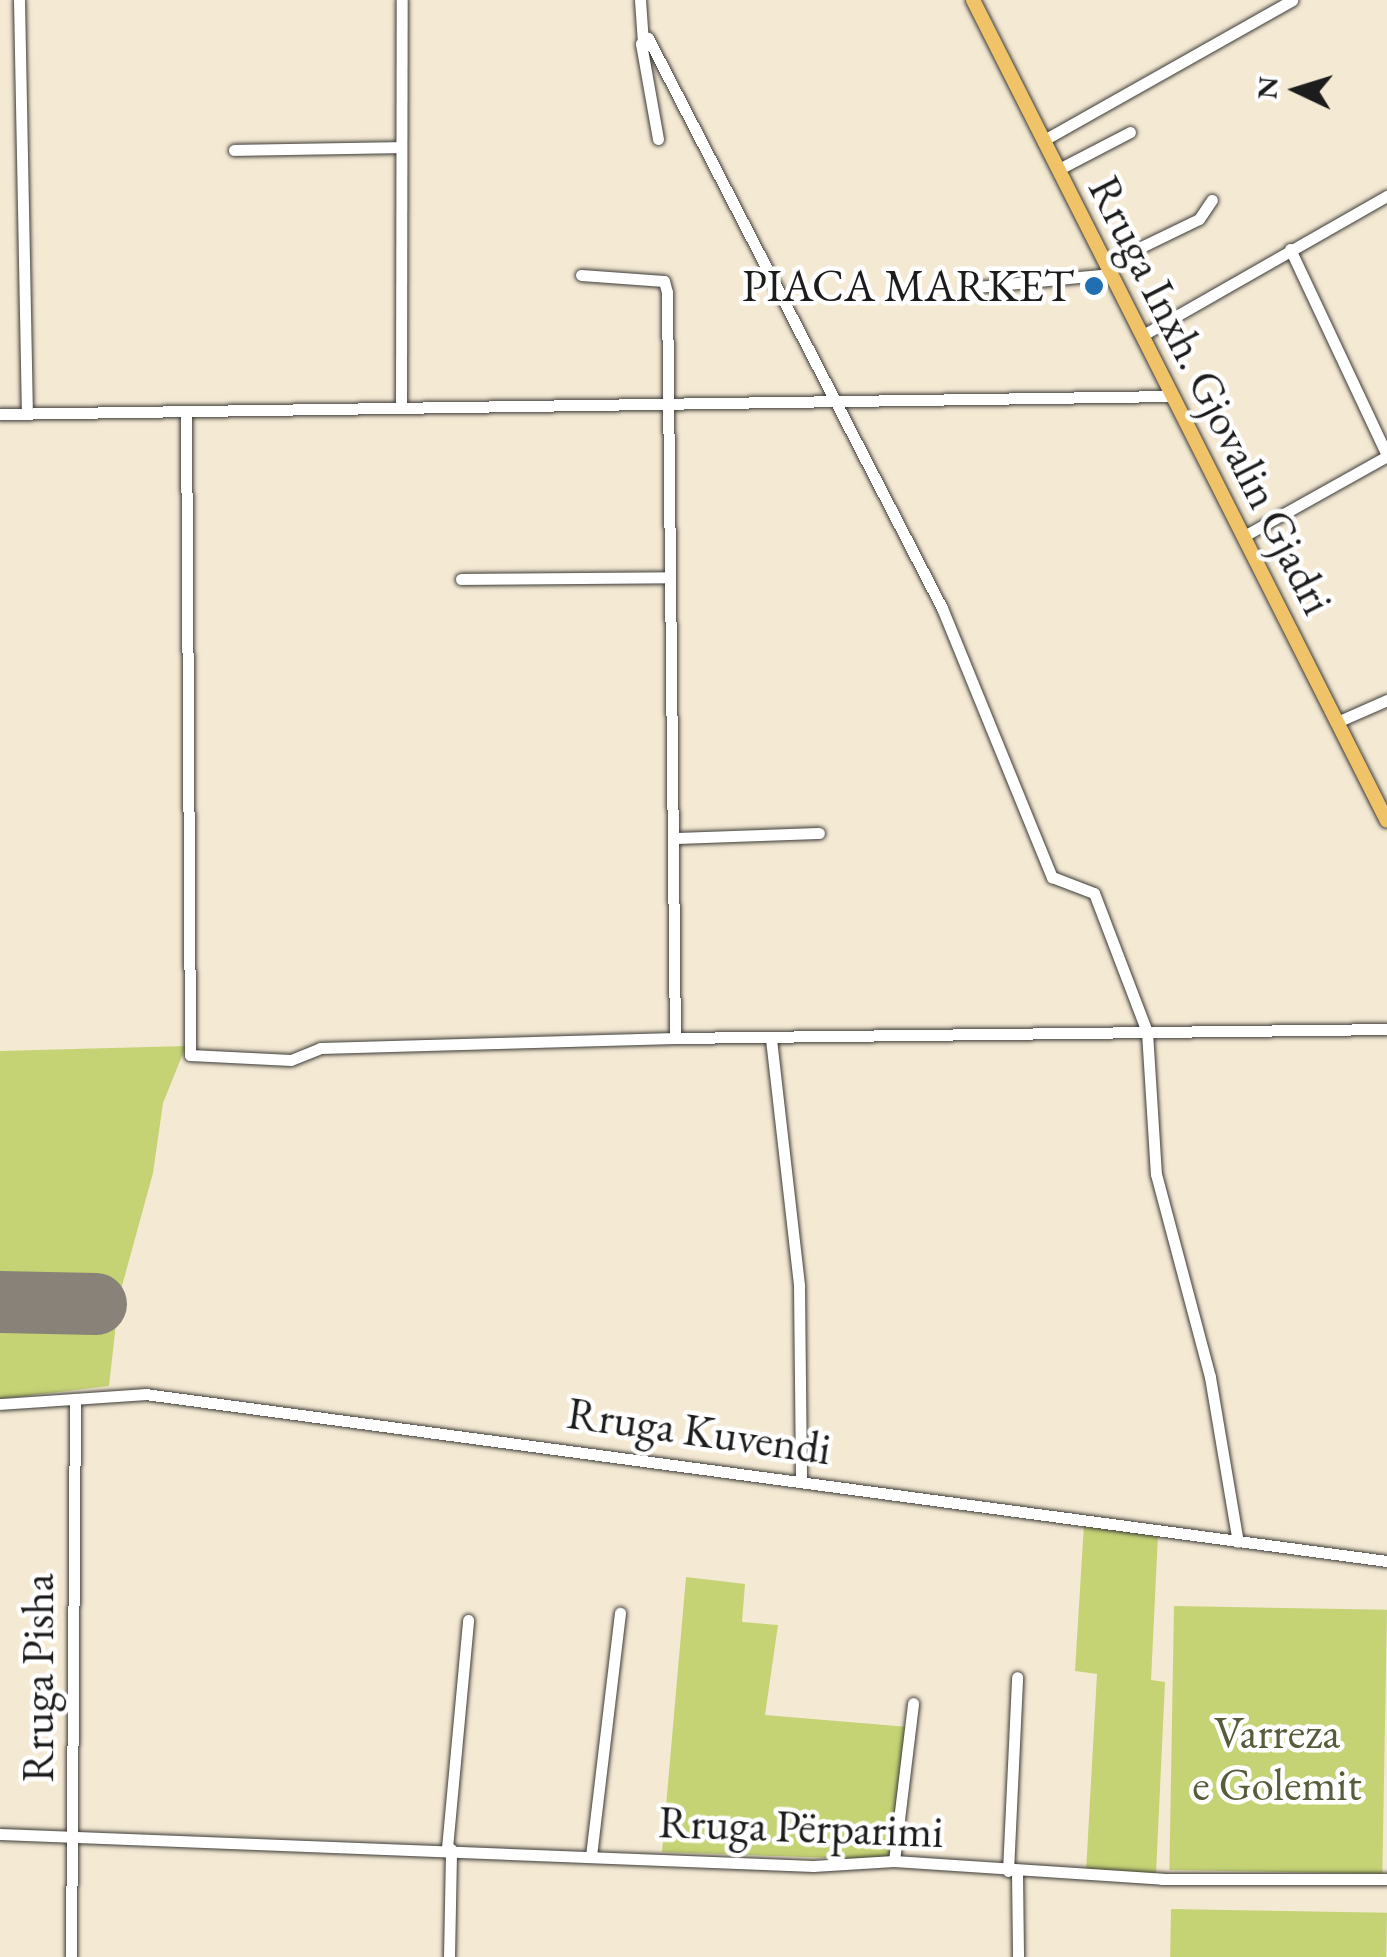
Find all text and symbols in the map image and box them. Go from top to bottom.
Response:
north arrow [1247,40,1347,140]
text: N [1248,75,1286,100]
street label: Rruga Inxh. Gjovalin Gjadri [1077,167,1345,623]
place label: PIACA MARKET [742,259,1074,313]
marker: PIACA MARKET [1083,275,1105,297]
street label: Rruga Kuvendi [564,1386,834,1476]
street label: Rruga Pisha [11,1574,65,1782]
park label: Varreza e Golemit [1192,1706,1362,1812]
street label: Rruga Përparimi [658,1795,944,1859]

